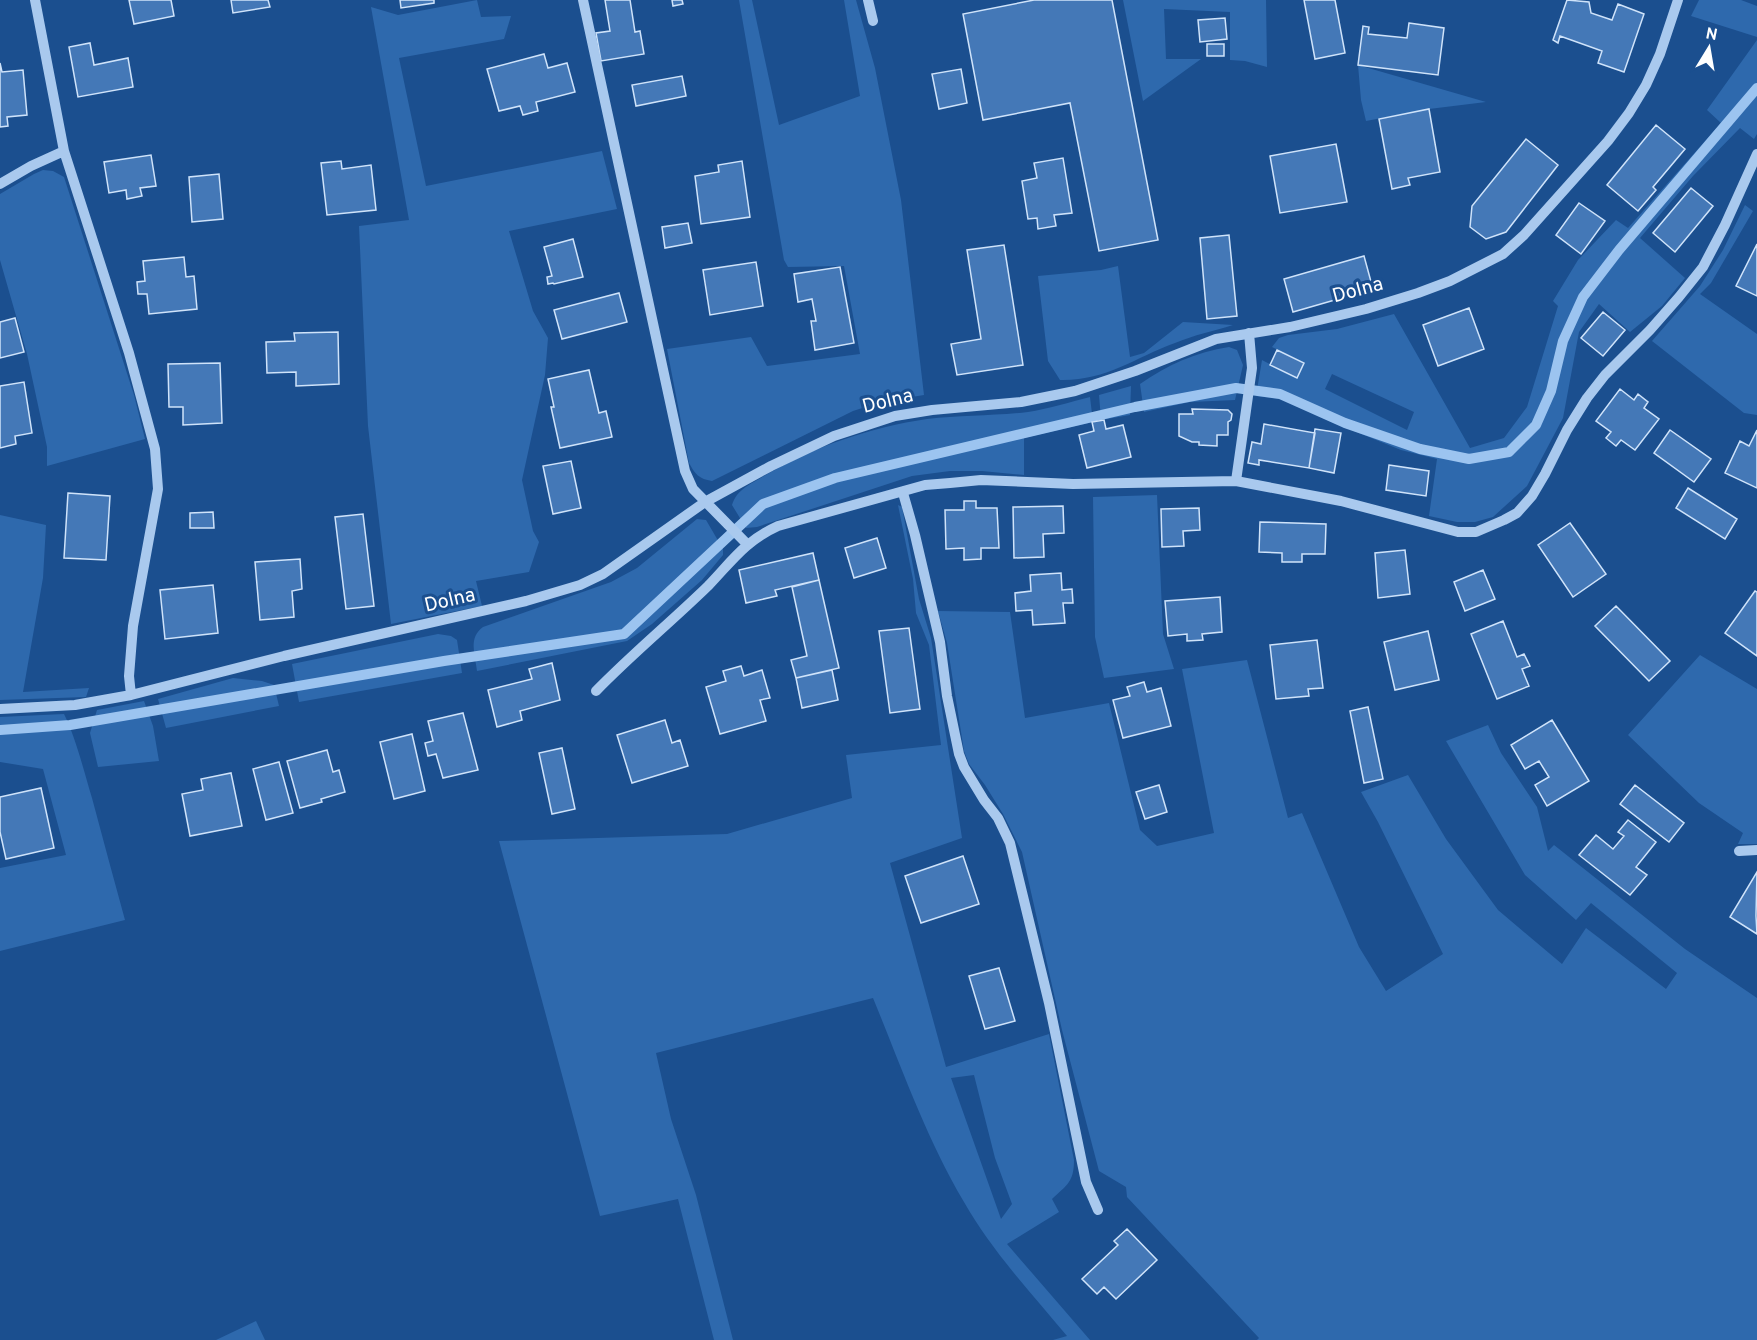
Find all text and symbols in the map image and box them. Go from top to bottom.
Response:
north arrow [1679,18,1739,78]
text: N [1704,24,1719,46]
street label: Dolna [1330,272,1386,310]
street label: Dolna [860,383,916,421]
street label: Dolna [422,583,478,619]

